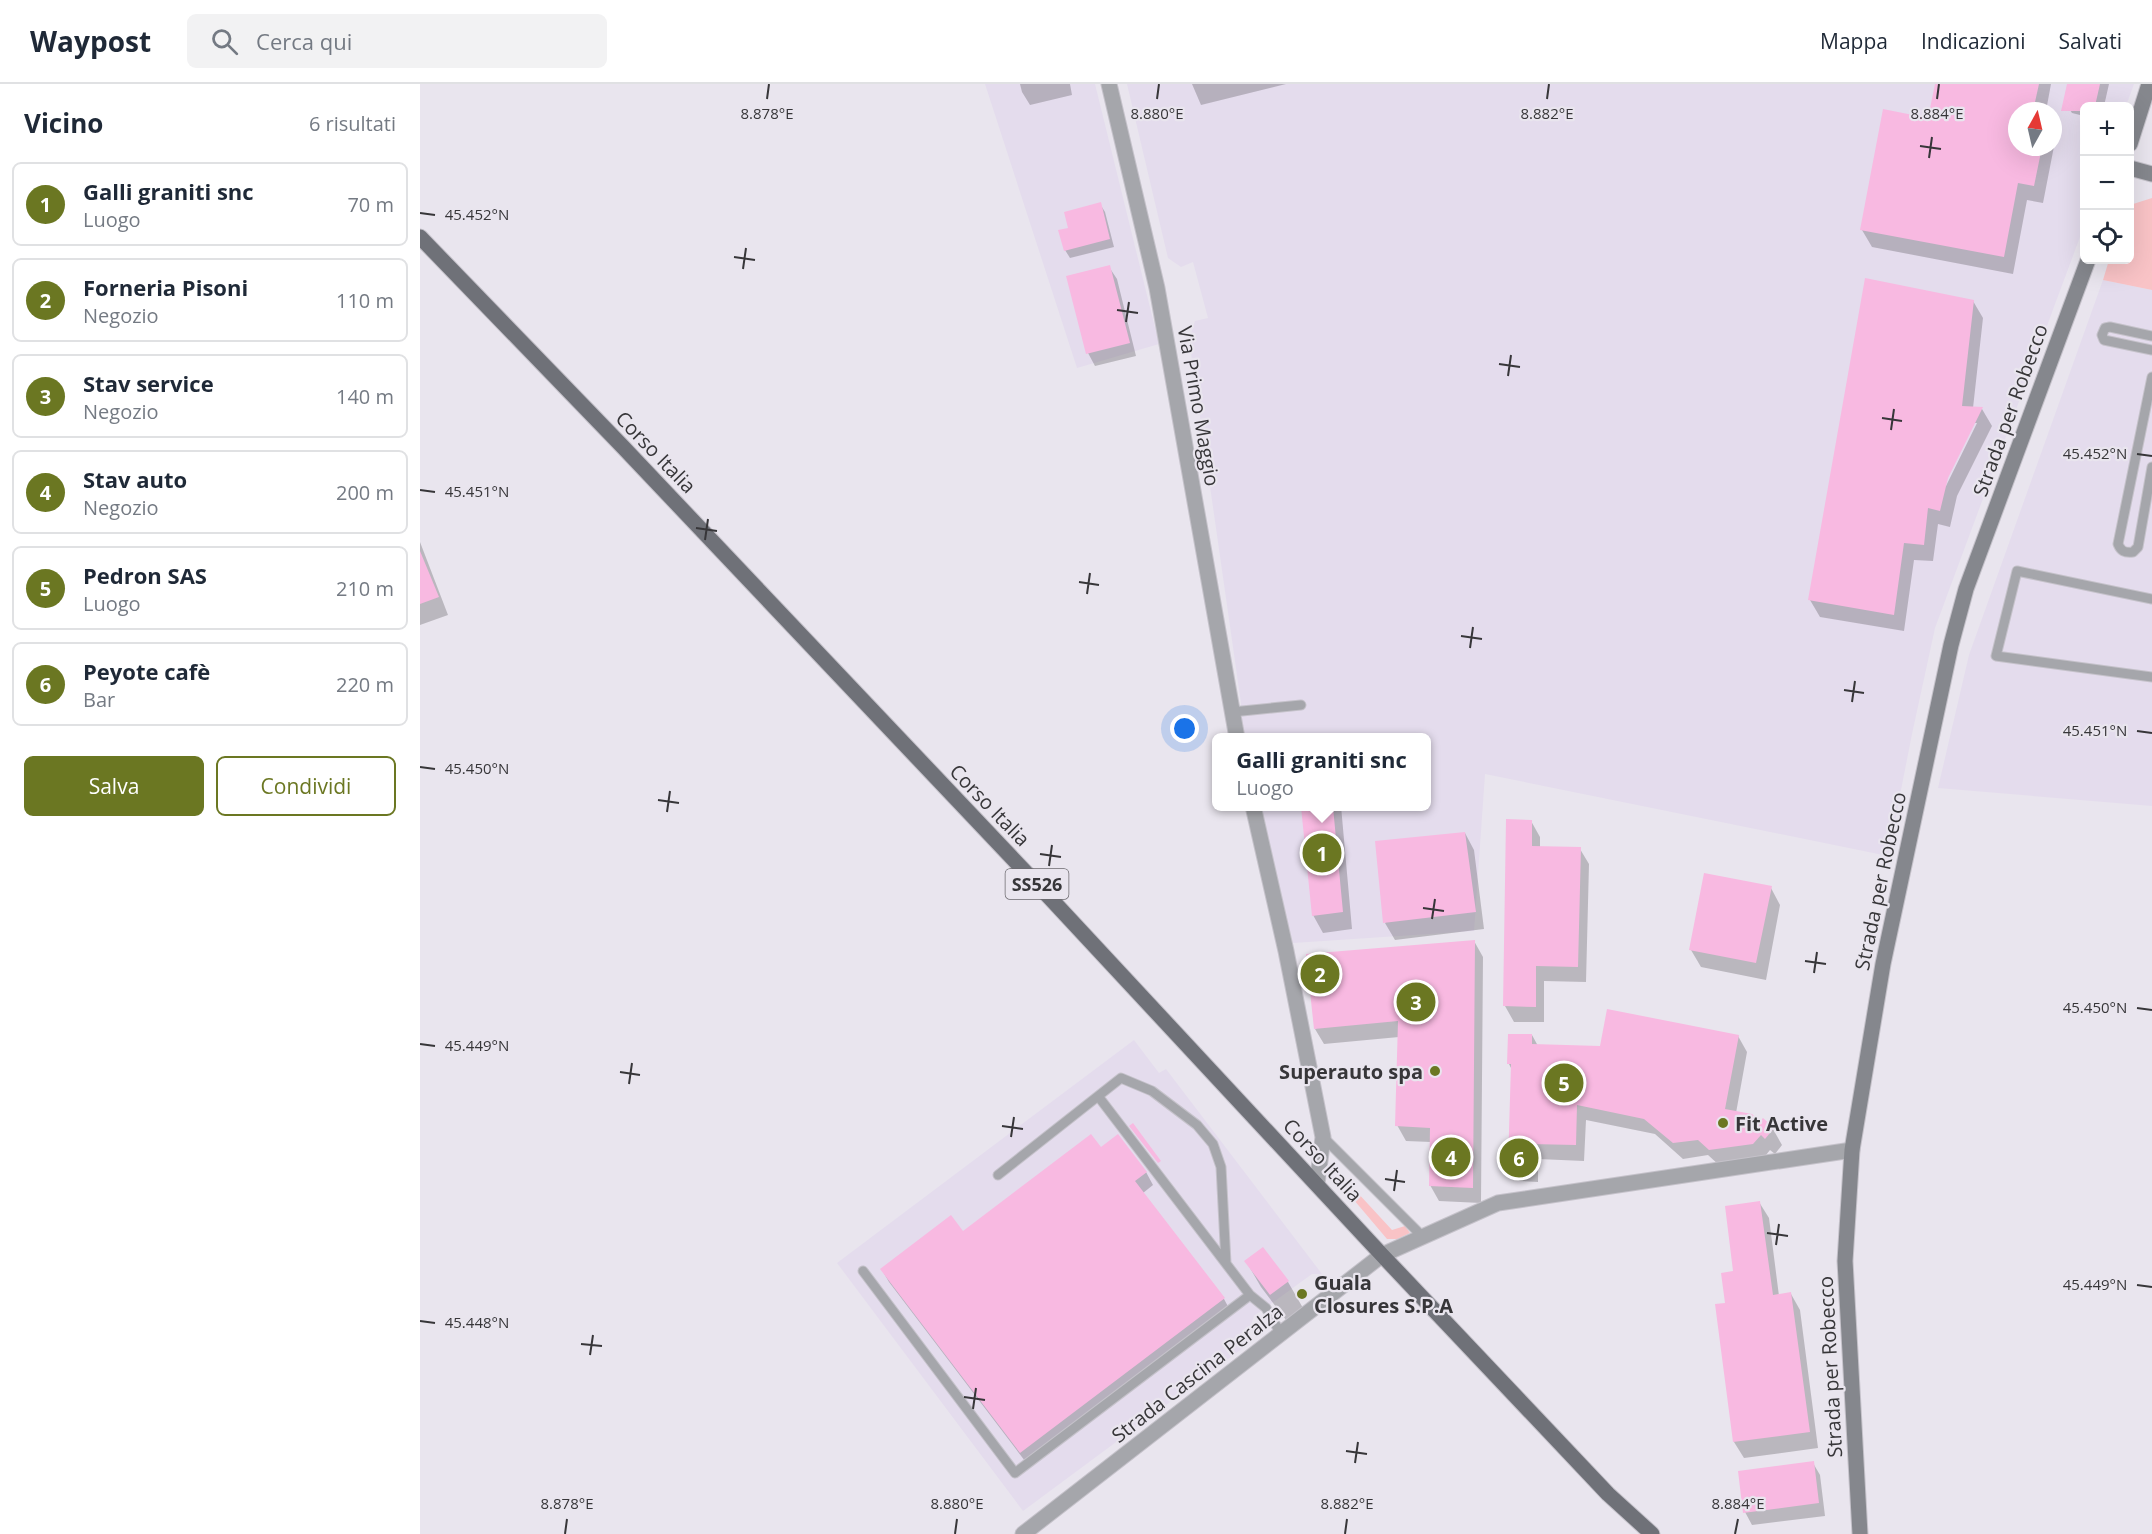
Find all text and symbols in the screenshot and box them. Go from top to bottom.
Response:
search box [187,14,607,68]
text: Waypost [30,22,151,60]
icon: search [208,25,241,58]
text: Cerca qui [256,26,352,56]
text: Mappa [1820,27,1888,55]
text: Indicazioni [1921,27,2026,55]
text: Salvati [2059,27,2122,55]
north arrow [2008,102,2062,156]
map controls [2080,102,2134,264]
button: + [2080,102,2134,156]
text: 8.878°E [740,103,794,123]
text: 8.880°E [1130,103,1184,123]
text: 8.882°E [1520,103,1574,123]
text: 8.884°E [1910,103,1964,123]
text: Vicino [24,105,103,141]
text: 6 risultati [309,110,396,137]
button: − [2080,156,2134,210]
text: Galli graniti snc [83,176,254,206]
text: 1 [40,191,51,218]
text: 70 m [347,191,394,218]
text: 45.452°N [445,204,509,224]
text: Luogo [83,206,141,233]
button: locate [2080,210,2134,264]
text: Forneria Pisoni [83,272,248,302]
text: 2 [40,287,51,314]
text: 110 m [336,287,394,314]
text: Negozio [83,302,159,329]
street label: Strada per Robecco [1966,320,2054,500]
street label: Via Primo Maggio [1172,324,1226,488]
text: Stav service [83,368,214,398]
text: 3 [40,383,51,410]
text: 140 m [336,383,394,410]
text: Negozio [83,398,159,425]
street label: Corso Italia [610,405,702,499]
text: 45.452°N [2063,443,2127,463]
text: Stav auto [83,464,187,494]
text: 4 [40,479,51,506]
text: 200 m [336,479,394,506]
text: 45.451°N [445,481,509,501]
text: Negozio [83,494,159,521]
text: Pedron SAS [83,560,207,590]
text: 5 [40,575,51,602]
text: 210 m [336,575,394,602]
text: Luogo [83,590,141,617]
text: Peyote cafè [83,656,210,686]
text: 6 [40,671,51,698]
text: 220 m [336,671,394,698]
text: Bar [83,686,115,713]
your location [1170,714,1199,743]
text: 45.451°N [2063,720,2127,740]
popup [1212,733,1431,811]
text: Galli graniti snc [1236,744,1407,774]
button: Salva [24,756,204,816]
button: Condividi [216,756,396,816]
text: 45.450°N [445,758,509,778]
street label: Corso Italia [944,758,1036,852]
text: Luogo [1236,774,1294,801]
street label: Strada per Robecco [1848,789,1912,973]
pin: 1 [1302,830,1342,876]
road number: SS526 [1006,869,1068,899]
pin: 2 [1300,952,1340,996]
pin: 3 [1396,980,1436,1024]
text: 45.450°N [2063,997,2127,1017]
text: 45.449°N [445,1035,509,1055]
place label: Superauto spa [1279,1058,1423,1085]
pin: 5 [1544,1060,1584,1106]
marker: Superauto spa [1428,1064,1442,1078]
place label: Fit Active [1735,1110,1828,1137]
street label: Corso Italia [1277,1113,1369,1207]
marker: Fit Active [1716,1116,1730,1130]
pin: 4 [1432,1134,1470,1180]
pin: 6 [1500,1136,1538,1180]
place label: Guala Closures S.P.A [1314,1269,1453,1319]
text: 45.449°N [2063,1274,2127,1294]
street label: Strada per Robecco [1812,1276,1848,1458]
marker: Guala Closures S.P.A [1295,1287,1309,1301]
street label: Strada Cascina Peralza [1106,1298,1288,1448]
text: 45.448°N [445,1312,509,1332]
text: 8.878°E [540,1493,594,1513]
text: 8.880°E [930,1493,984,1513]
text: 8.882°E [1320,1493,1374,1513]
text: 8.884°E [1711,1493,1765,1513]

